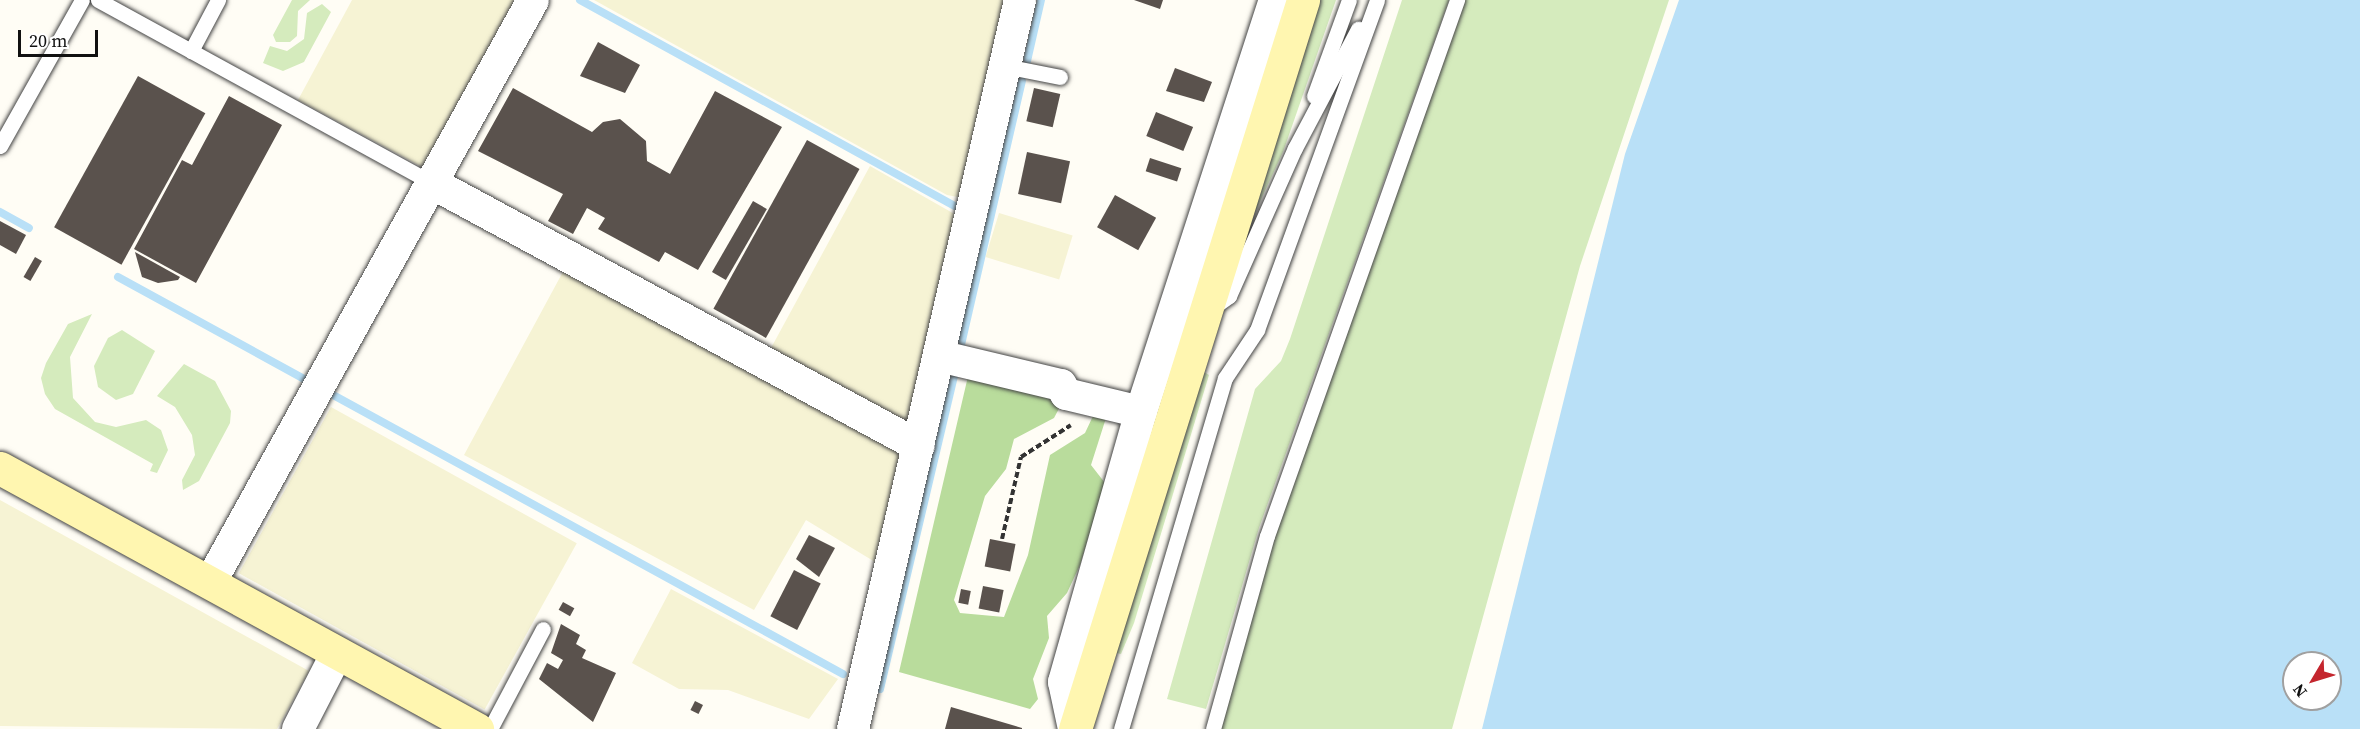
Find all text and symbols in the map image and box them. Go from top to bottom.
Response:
scale bar [21,18,100,56]
text: 20 m [29,28,67,53]
north arrow [2282,651,2342,711]
text: N [2287,679,2312,702]

